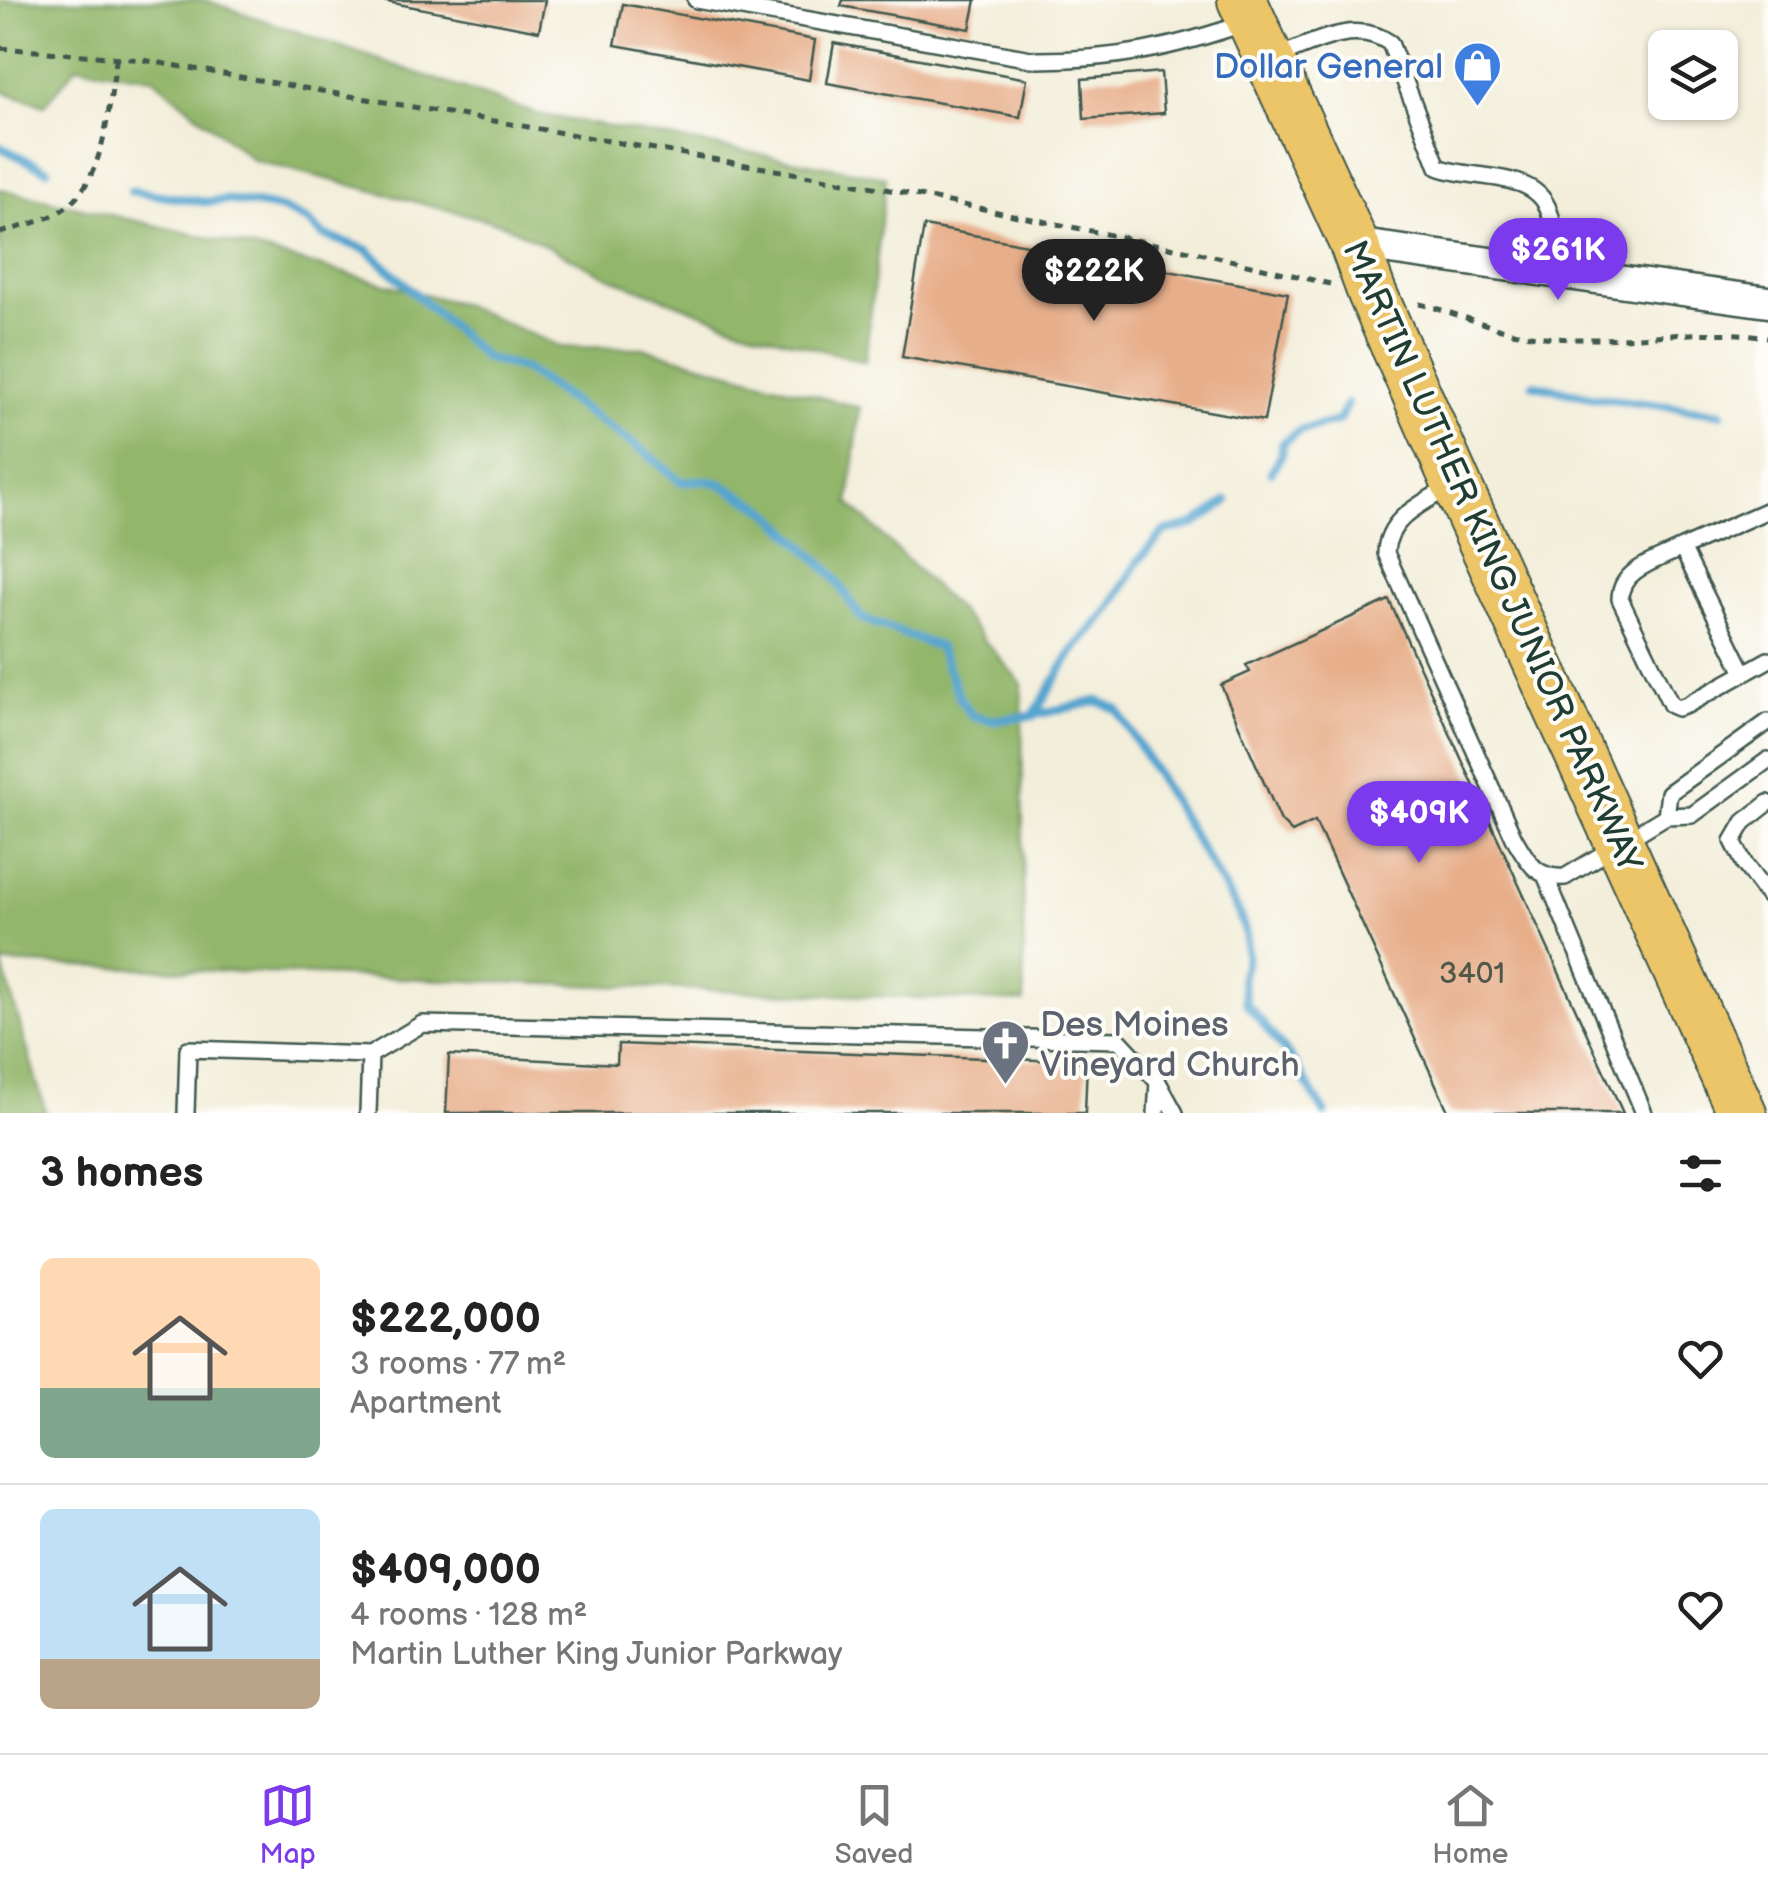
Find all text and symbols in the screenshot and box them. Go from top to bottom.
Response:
map controls [1648,30,1738,120]
button: layers [1648,30,1738,120]
shop icon: Dollar General [1452,40,1504,108]
place label: Dollar General [1214,46,1443,89]
pin: $261K [1488,218,1628,303]
text: $261K [1511,231,1605,270]
street label: MARTIN LUTHER KING JUNIOR PARKWAY [1332,234,1651,879]
pin: $222K [1024,239,1164,324]
text: $222K [1044,252,1144,291]
pin: $409K [1349,781,1489,866]
text: $409K [1369,794,1469,833]
house number: 3401 [1439,956,1505,992]
place label: Des Moines Vineyard Church [1040,1004,1300,1087]
church icon: Des Moines Vineyard Church [979,1018,1031,1086]
icon: filters [1673,1146,1728,1201]
text: 3 homes [40,1148,203,1199]
text: $222,000 [350,1294,541,1345]
icon: home [120,1298,240,1418]
icon: heart [1673,1331,1728,1386]
text: 3 rooms · 77 m² [350,1345,566,1384]
text: Apartment [350,1384,501,1423]
text: $409,000 [350,1545,541,1596]
icon: home [120,1549,240,1669]
icon: heart [1673,1582,1728,1637]
text: 4 rooms · 128 m² [350,1596,587,1635]
text: Martin Luther King Junior Parkway [350,1635,843,1674]
tab: Map [260,1778,316,1871]
tab: Saved [835,1778,913,1871]
tab: Home [1432,1778,1508,1871]

